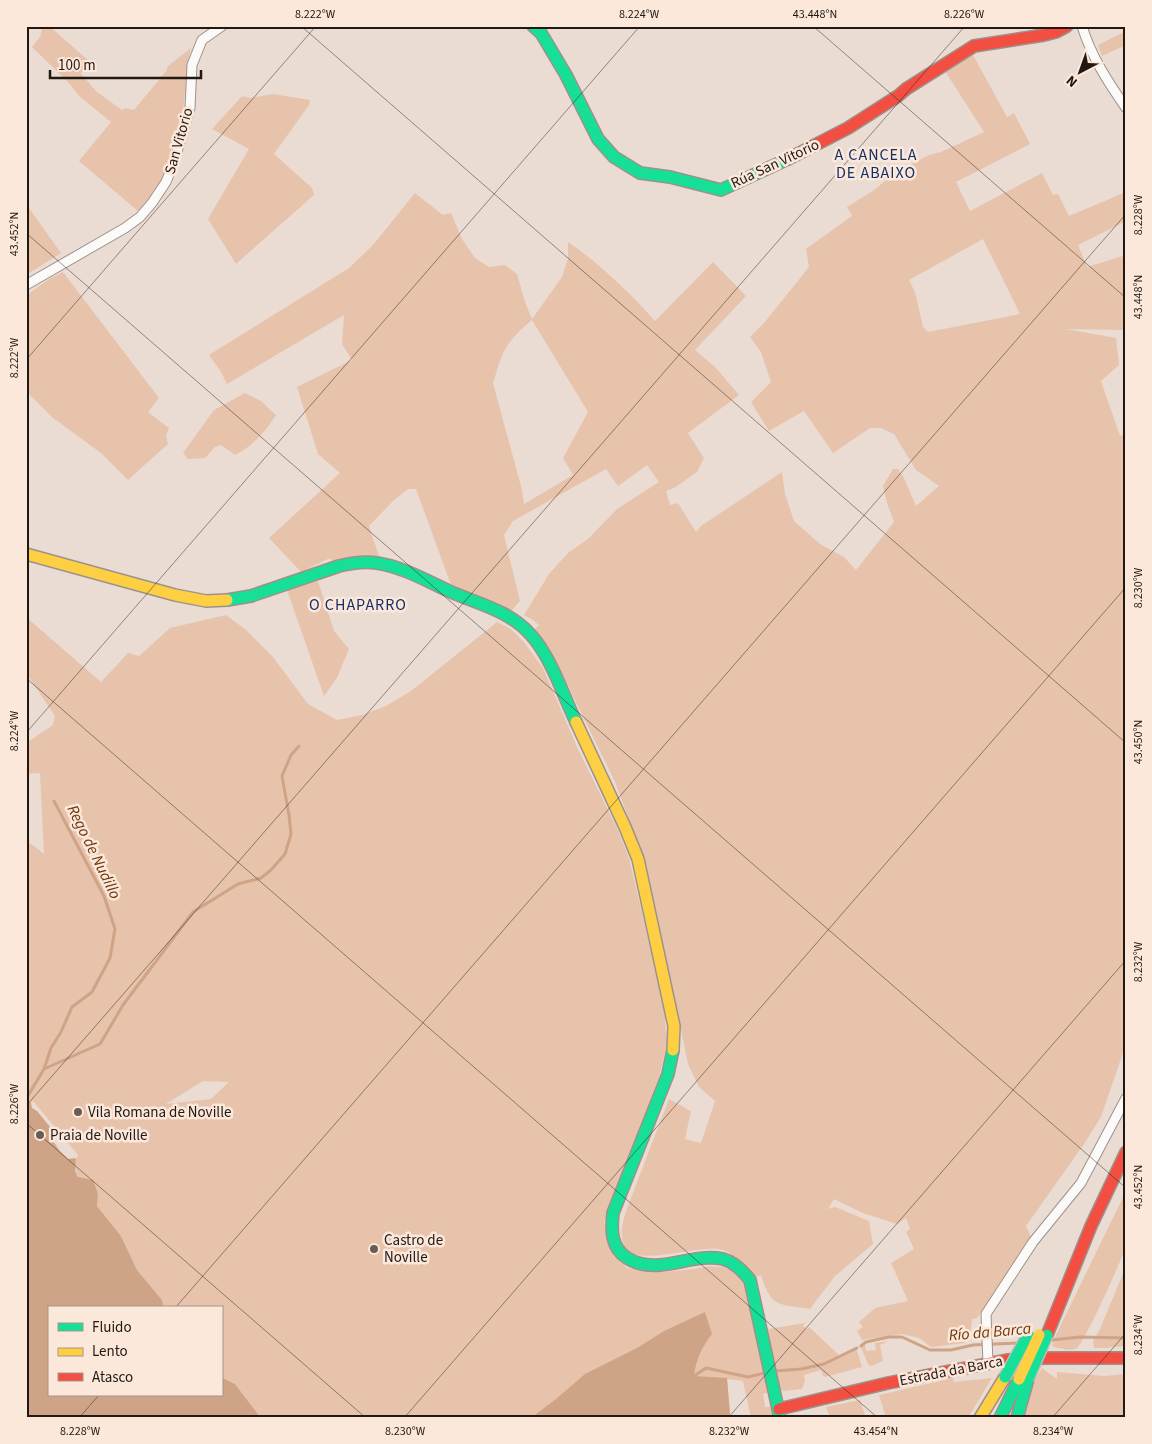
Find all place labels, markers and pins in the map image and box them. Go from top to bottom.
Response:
place label: Vila Romana de Noville [88,1102,231,1123]
marker: Vila Romana de Noville [72,1106,84,1118]
place label: Praia de Noville [50,1125,147,1146]
marker: Praia de Noville [34,1129,46,1141]
place label: Castro de Noville [384,1230,443,1268]
marker: Castro de Noville [368,1243,380,1255]

